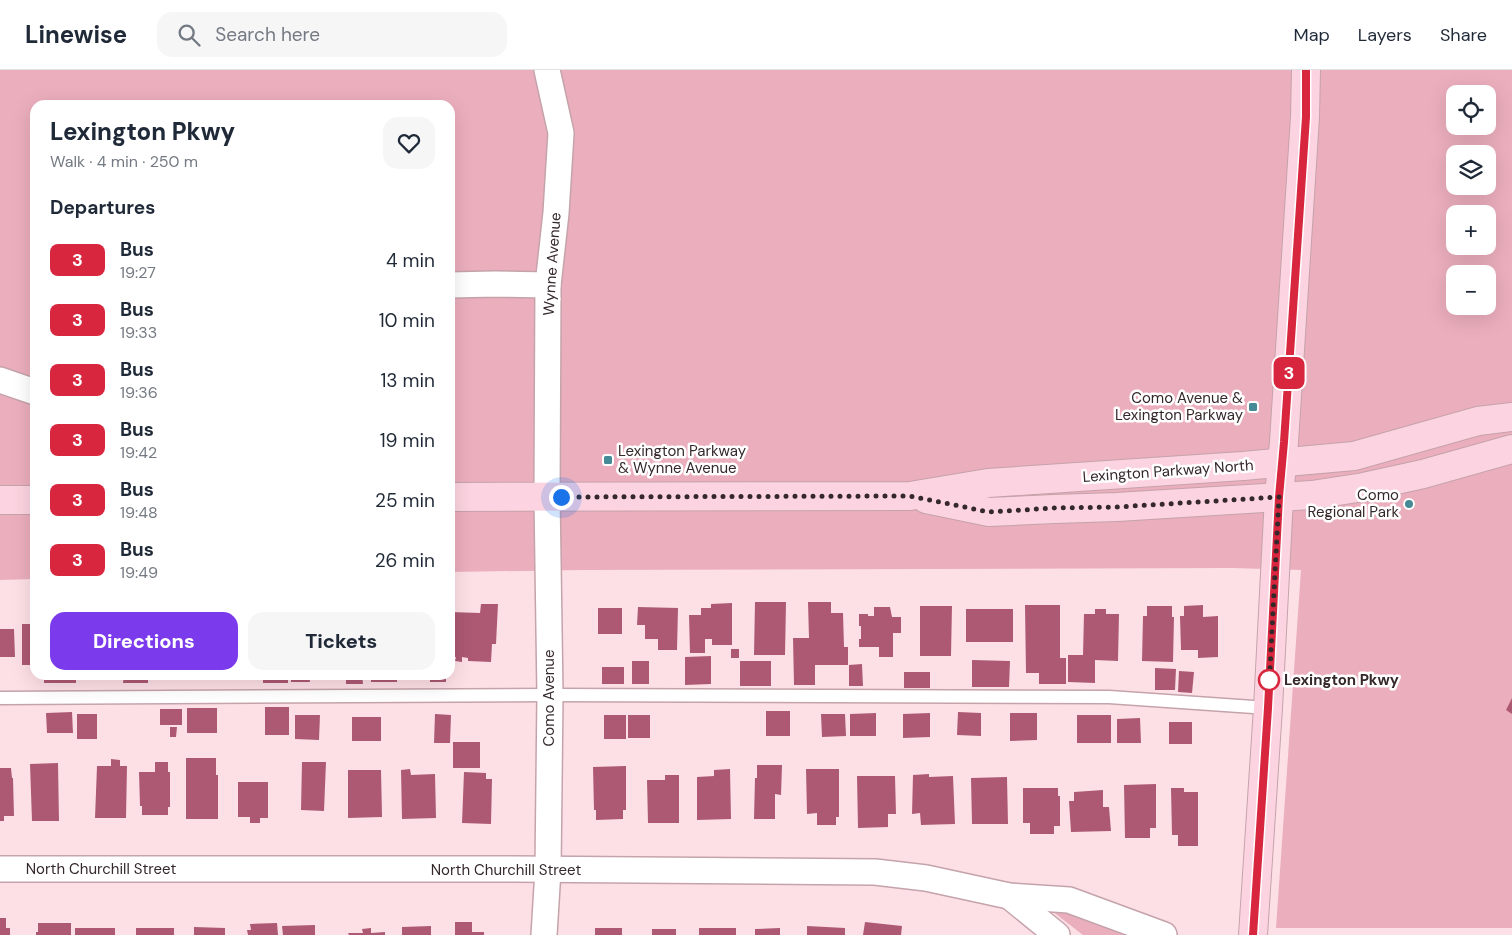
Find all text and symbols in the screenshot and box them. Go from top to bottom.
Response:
search box [157,12,507,57]
text: Linewise [25,19,127,50]
icon: search [175,21,203,49]
text: Search here [215,22,320,47]
text: Map [1294,23,1330,47]
text: Layers [1358,23,1412,47]
text: Share [1440,23,1487,47]
map controls [1446,85,1496,315]
button: locate [1446,85,1496,135]
text: Lexington Pkwy [50,116,235,147]
button: heart [383,117,435,169]
button: layers [1446,145,1496,195]
text: Walk · 4 min · 250 m [50,151,198,172]
text: Departures [50,195,155,220]
button: + [1446,205,1496,255]
street label: Wynne Avenue [538,212,566,316]
text: Bus [120,237,154,262]
text: 3 [72,248,83,272]
text: 4 min [386,248,435,273]
text: 19:27 [120,262,156,283]
button: − [1446,265,1496,315]
text: Bus [120,297,154,322]
text: 3 [72,308,83,332]
text: 10 min [379,308,435,333]
text: 19:33 [120,322,157,343]
text: Bus [120,357,154,382]
line badge: 3 [1273,357,1305,389]
text: 3 [1284,361,1294,385]
text: 3 [72,368,83,392]
text: 13 min [380,368,435,393]
text: 19:36 [120,382,158,403]
place label: Como Avenue & Lexington Parkway [1115,388,1244,425]
marker: Como Avenue & Lexington Parkway [1247,401,1259,413]
text: Bus [120,417,154,442]
text: 3 [72,428,83,452]
text: 19 min [380,428,435,453]
place label: Lexington Parkway & Wynne Avenue [618,441,747,478]
text: 19:42 [120,442,157,463]
marker: Lexington Parkway & Wynne Avenue [602,454,614,466]
street label: Lexington Parkway North [1082,455,1254,487]
text: Bus [120,477,154,502]
your location [549,485,574,510]
place label: Como Regional Park [1307,485,1399,522]
text: 3 [72,488,83,512]
text: 25 min [375,488,435,513]
marker: Como Regional Park [1403,498,1415,510]
text: 19:48 [120,502,158,523]
text: Bus [120,537,154,562]
text: 3 [72,548,83,572]
text: 26 min [375,548,435,573]
text: 19:49 [120,562,158,583]
button: Directions [50,612,238,670]
button: Tickets [248,612,435,670]
street label: Como Avenue [539,650,559,746]
marker: Lexington Pkwy [1258,669,1280,691]
place label: Lexington Pkwy [1284,670,1399,690]
street label: North Churchill Street [26,859,176,879]
street label: North Churchill Street [431,860,581,880]

